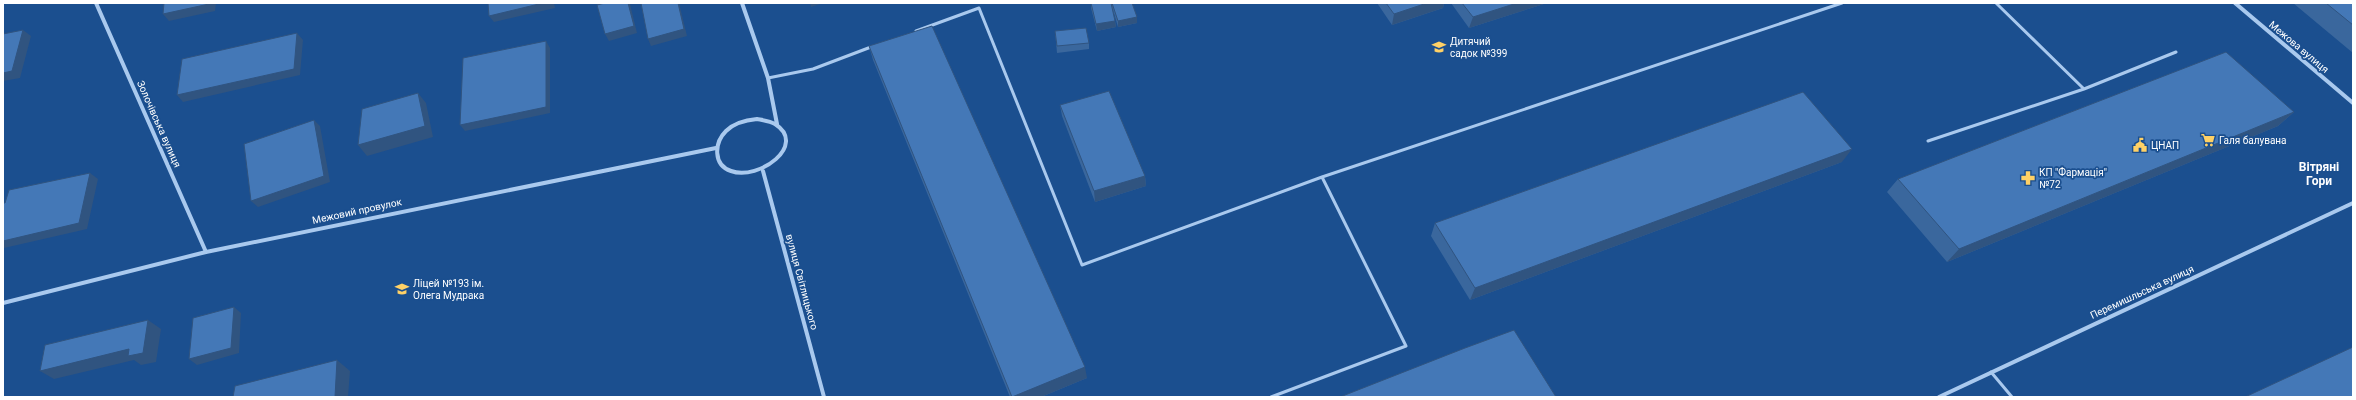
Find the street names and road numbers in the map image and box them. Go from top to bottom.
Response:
street label: Межова вулиця [2267,19,2331,75]
street label: Золочівська вулиця [135,79,183,169]
street label: Межовий провулок [311,196,403,226]
street label: вулиця Світлицького [784,233,820,331]
street label: Перемишльська вулиця [2088,263,2196,321]

